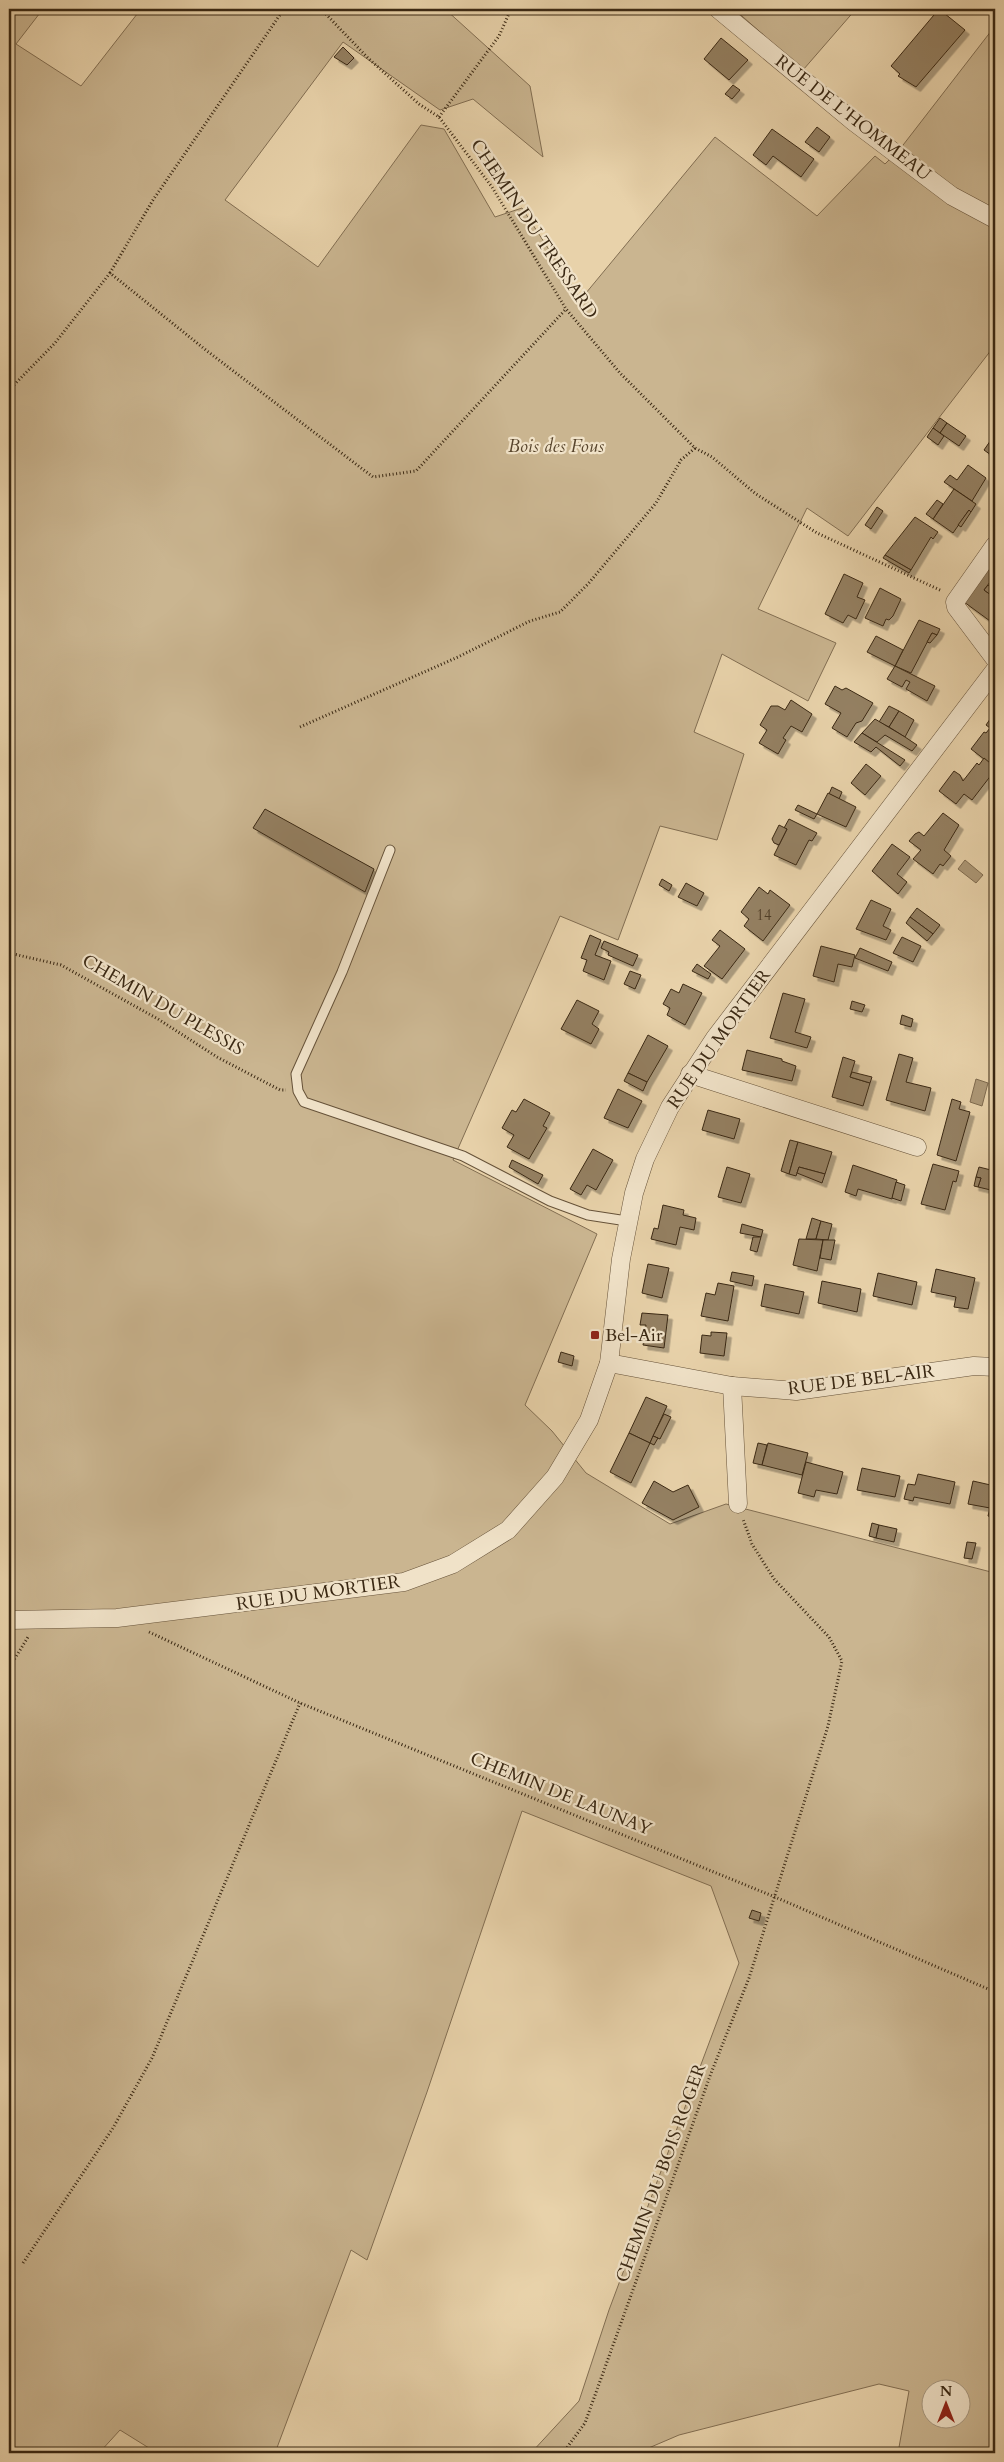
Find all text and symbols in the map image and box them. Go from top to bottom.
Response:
street label: RUE DE L'HOMMEAU [770,49,936,187]
street label: CHEMIN DU TRESSARD [464,134,604,324]
park label: Bois des Fous [508,434,604,459]
house number: 14 [756,905,772,925]
street label: CHEMIN DU PLESSIS [77,948,249,1062]
street label: RUE DU MORTIER [661,964,777,1114]
place label: Bel-Air [605,1323,663,1348]
marker: Bel-Air [589,1329,601,1341]
street label: RUE DE BEL-AIR [786,1359,936,1401]
street label: RUE DU MORTIER [234,1569,402,1617]
street label: CHEMIN DE LAUNAY [466,1746,656,1842]
street label: CHEMIN DU BOIS ROGER [610,2060,712,2286]
north arrow [922,2380,972,2430]
text: N [940,2382,952,2401]

